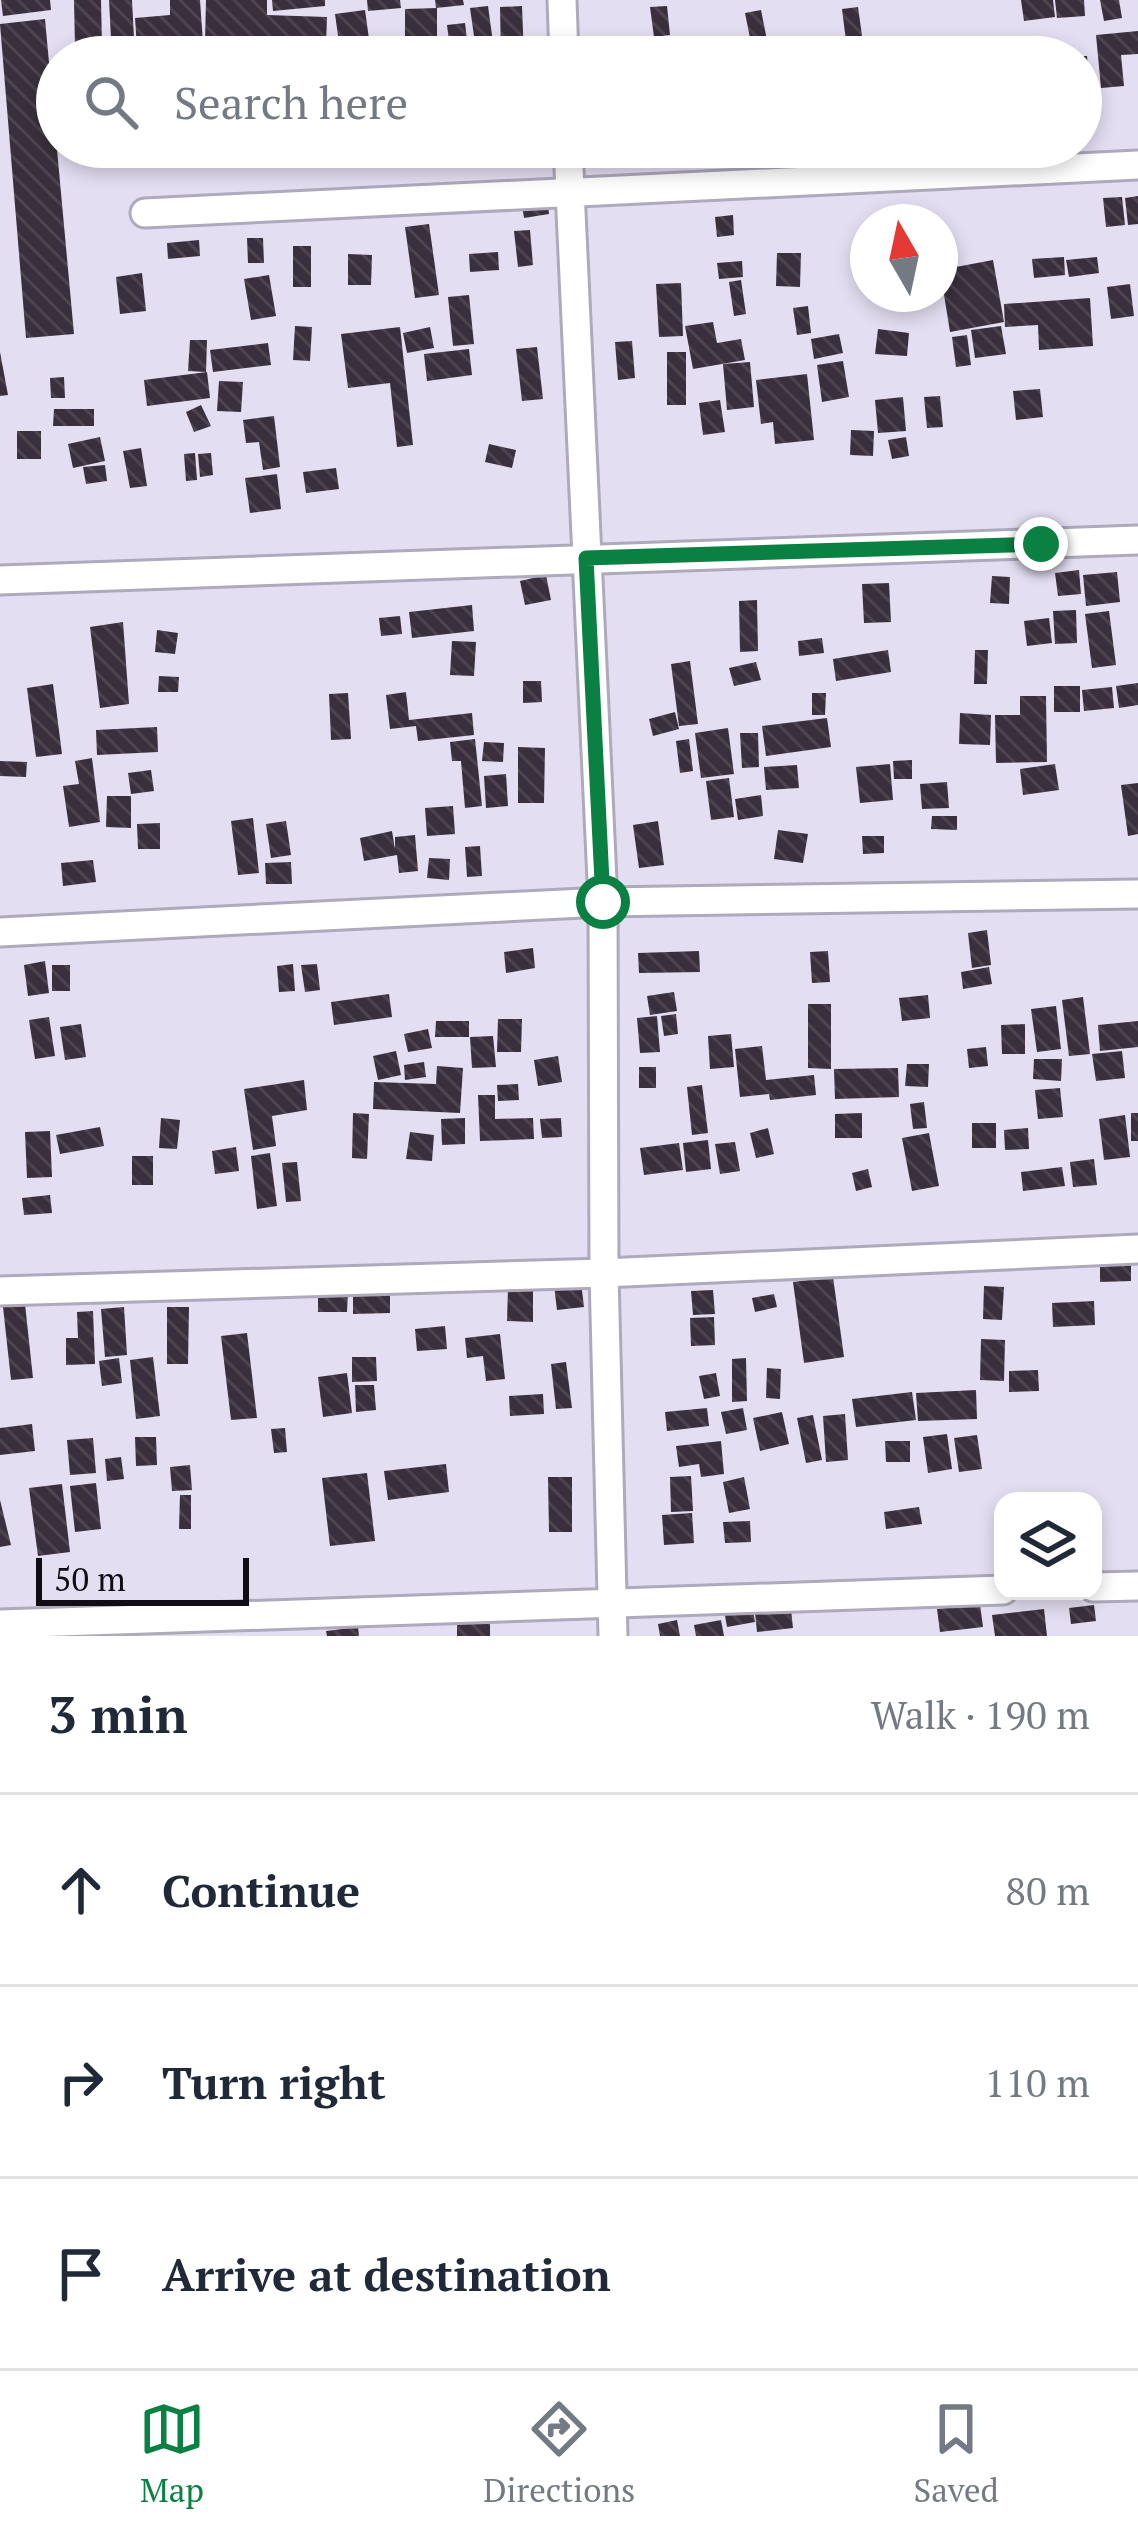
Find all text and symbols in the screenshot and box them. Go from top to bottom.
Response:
search box [36,36,1102,168]
icon: search [78,69,144,135]
text: Search here [174,72,408,132]
north arrow [850,204,958,312]
route end [1014,517,1068,571]
route start [576,875,630,929]
map controls [994,1492,1102,1600]
button: layers [994,1492,1102,1600]
scale bar [36,1552,249,1605]
text: 50 m [54,1557,126,1600]
text: 3 min [48,1680,188,1748]
text: Walk · 190 m [871,1688,1090,1740]
icon: ahead [48,1857,114,1923]
text: Continue [162,1860,360,1920]
text: 80 m [1005,1864,1090,1916]
icon: right [48,2049,114,2115]
text: Turn right [162,2052,386,2112]
text: 110 m [985,2056,1090,2108]
icon: arrive [48,2241,114,2307]
text: Arrive at destination [162,2244,611,2304]
tab: Map [139,2396,205,2511]
tab: Directions [483,2396,635,2511]
tab: Saved [914,2396,999,2511]

